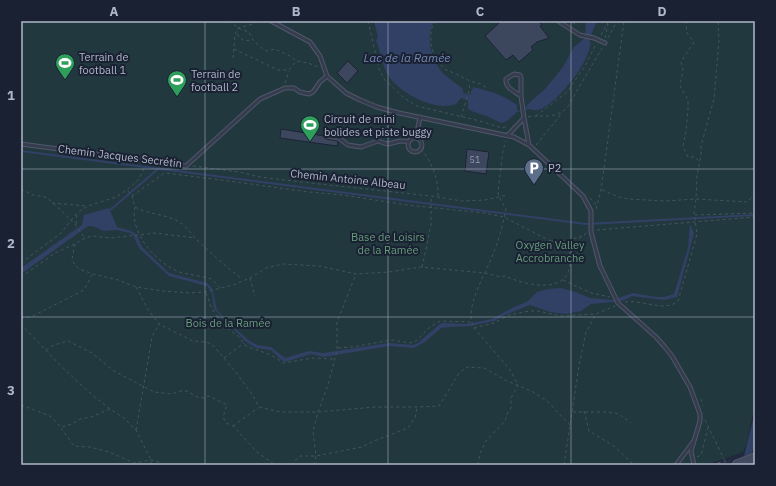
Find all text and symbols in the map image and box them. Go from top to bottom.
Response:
text: A [110,3,119,20]
text: B [292,3,301,20]
text: C [476,3,485,20]
text: D [657,3,667,20]
place label: Terrain de football 1 [79,50,129,77]
water label: Lac de la Ramée [364,50,450,65]
sports icon: Terrain de football 1 [54,52,76,80]
place label: Terrain de football 2 [191,67,241,94]
sports icon: Terrain de football 2 [166,69,188,97]
text: 1 [7,87,15,104]
place label: Circuit de mini bolides et piste buggy [324,112,432,139]
sports icon: Circuit de mini bolides et piste buggy [299,114,321,142]
street label: Chemin Jacques Secrétin [57,141,183,171]
house number: 51 [470,154,480,165]
parking icon: P2 [523,157,545,185]
place label: P2 [548,161,561,175]
street label: Chemin Antoine Albeau [290,166,406,192]
park label: Base de Loisirs de la Ramée [351,230,425,257]
text: 2 [7,235,15,252]
park label: Oxygen Valley Accrobranche [516,238,585,265]
park label: Bois de la Ramée [185,316,271,330]
text: 3 [7,382,15,399]

